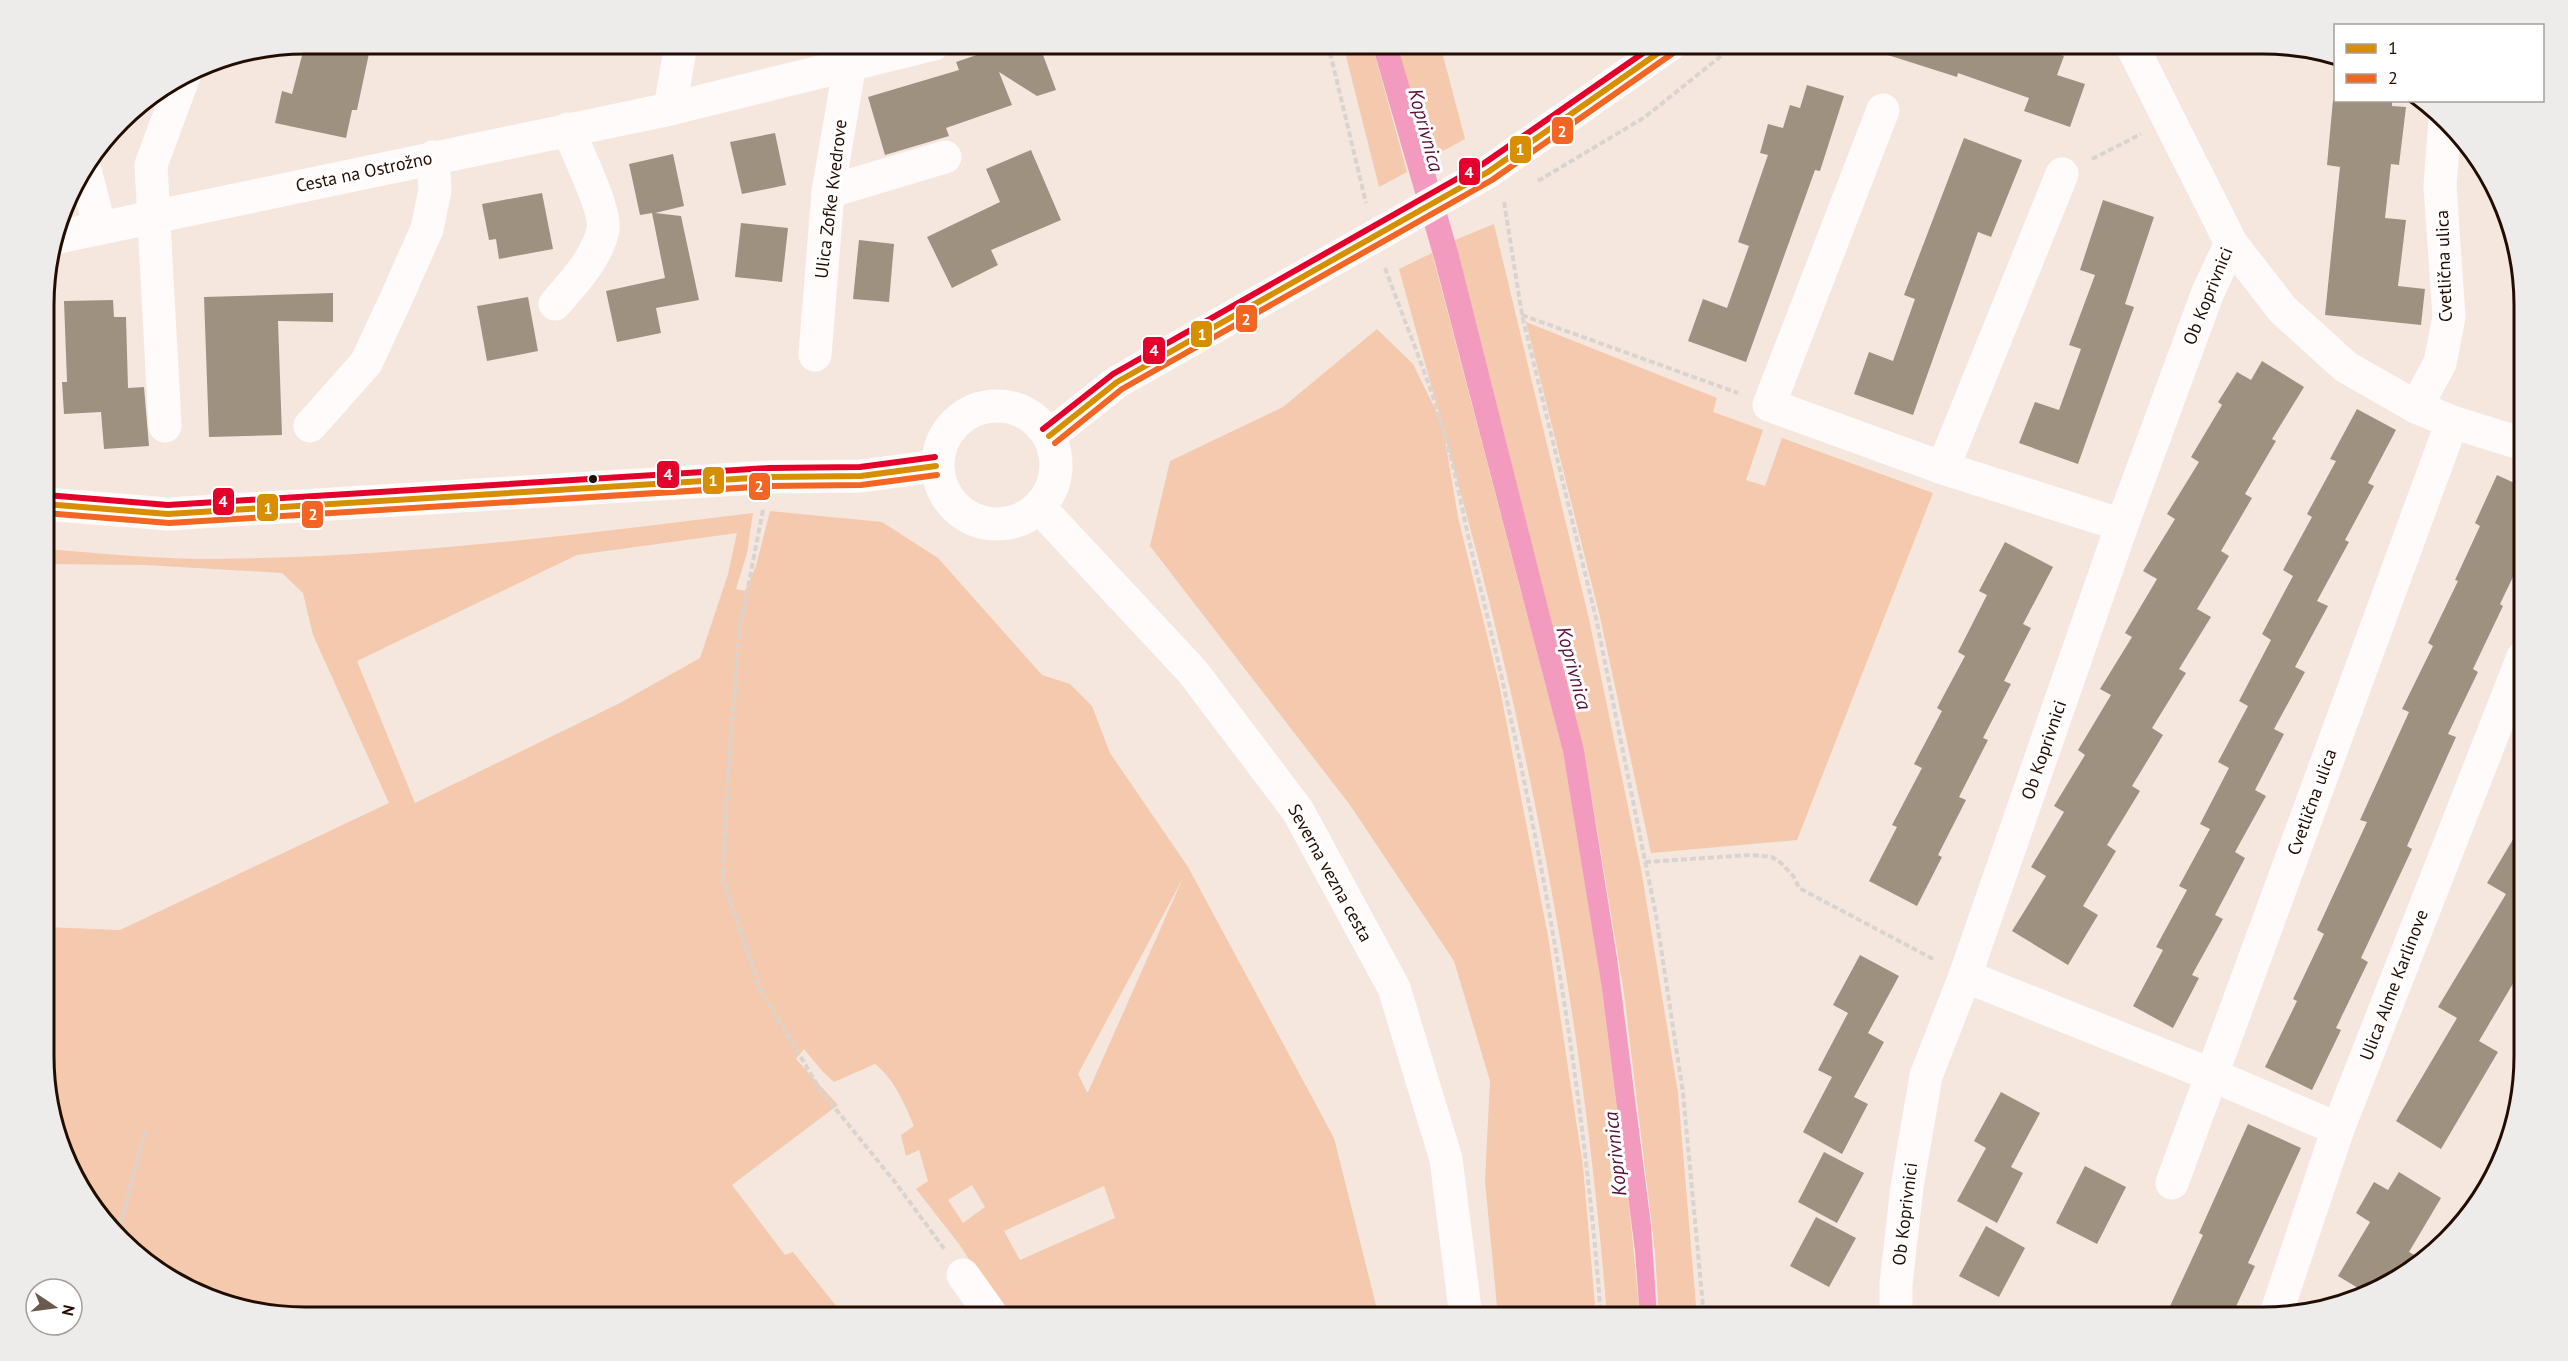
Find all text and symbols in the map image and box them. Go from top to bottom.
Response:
legend [2334,24,2544,102]
text: 1 [2388,36,2398,59]
text: 2 [2388,66,2398,89]
water label: Koprivnica [1402,86,1450,175]
line badge: 2 [1551,116,1574,145]
street label: Ulica Zofke Kvedrove [809,118,852,280]
text: 2 [1557,121,1567,141]
line badge: 1 [1509,135,1532,164]
text: 1 [1515,139,1525,159]
street label: Cesta na Ostrožno [294,146,434,197]
line badge: 4 [1458,157,1481,186]
text: 4 [1464,162,1474,182]
street label: Cvetlična ulica [2430,210,2457,322]
street label: Ob Koprivnici [2177,243,2238,348]
line badge: 2 [1235,304,1258,333]
text: 2 [1241,309,1251,329]
line badge: 1 [1190,320,1213,348]
text: 1 [1197,324,1207,344]
line badge: 4 [1142,336,1166,365]
text: 4 [1149,340,1159,360]
line badge: 4 [656,460,680,489]
text: 4 [663,464,673,484]
line badge: 1 [702,466,725,495]
text: 1 [708,470,718,490]
line badge: 2 [748,472,771,501]
unlabelled marker [587,473,599,485]
text: 2 [754,476,764,496]
line badge: 4 [212,487,235,516]
text: 4 [218,491,228,511]
line badge: 1 [256,493,279,522]
text: 1 [263,498,273,518]
line badge: 2 [301,500,324,529]
text: 2 [308,504,318,524]
water label: Koprivnica [1550,624,1598,713]
street label: Ob Koprivnici [2016,697,2071,803]
street label: Cvetlična ulica [2282,745,2341,858]
street label: Severna vezna cesta [1283,800,1378,946]
street label: Ulica Alme Karlinove [2354,906,2433,1064]
water label: Koprivnica [1598,1110,1632,1198]
street label: Ob Koprivnici [1887,1161,1922,1267]
north arrow [24,1277,84,1337]
text: N [58,1303,80,1318]

